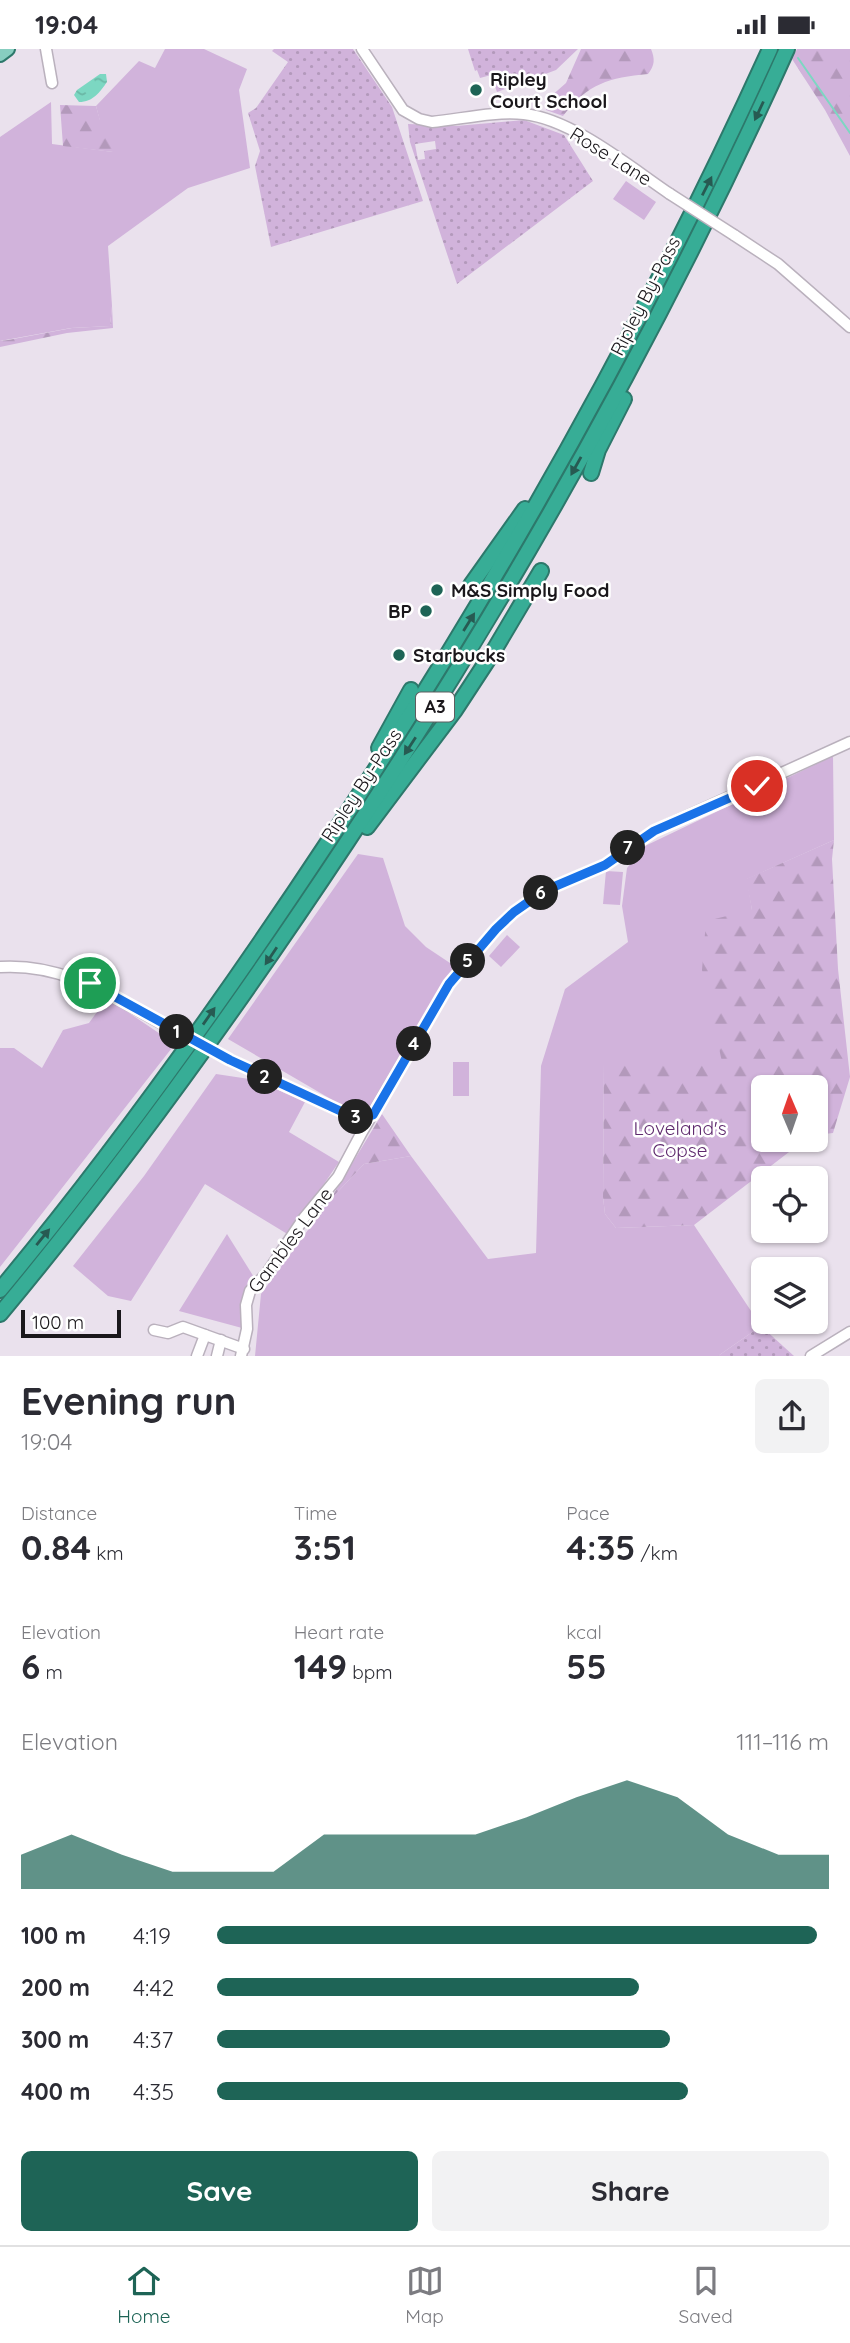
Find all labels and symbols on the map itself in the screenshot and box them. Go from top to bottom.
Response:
place label: Ripley Court School [490,67,607,113]
marker: Ripley Court School [468,82,484,98]
one-way arrow [753,101,765,121]
street label: Rose Lane [566,121,656,191]
one-way arrow [701,176,712,196]
street label: Ripley By-Pass [605,232,685,359]
one-way arrow [570,456,582,475]
place label: M&S Simply Food [451,578,609,602]
marker: M&S Simply Food [429,582,445,598]
place label: BP [388,599,412,623]
marker: BP [418,603,434,619]
one-way arrow [462,612,475,631]
place label: Starbucks [413,643,505,667]
marker: Starbucks [391,647,407,663]
road number: A3 [416,693,454,721]
street label: Ripley By-Pass [315,724,407,846]
one-way arrow [404,736,417,755]
pin [727,756,787,816]
pin: 7 [610,831,646,865]
pin: 6 [524,875,558,911]
pin: 5 [450,943,486,979]
one-way arrow [264,947,278,965]
pin [60,953,120,1013]
one-way arrow [202,1007,216,1025]
pin: 1 [160,1014,194,1049]
pin: 4 [396,1027,432,1061]
pin: 2 [247,1059,282,1095]
north arrow [751,1075,828,1151]
pin: 3 [338,1099,374,1135]
park label: Loveland's Copse [633,1116,727,1162]
street label: Gambles Lane [242,1182,338,1298]
one-way arrow [35,1229,50,1246]
scale bar [21,1307,121,1339]

